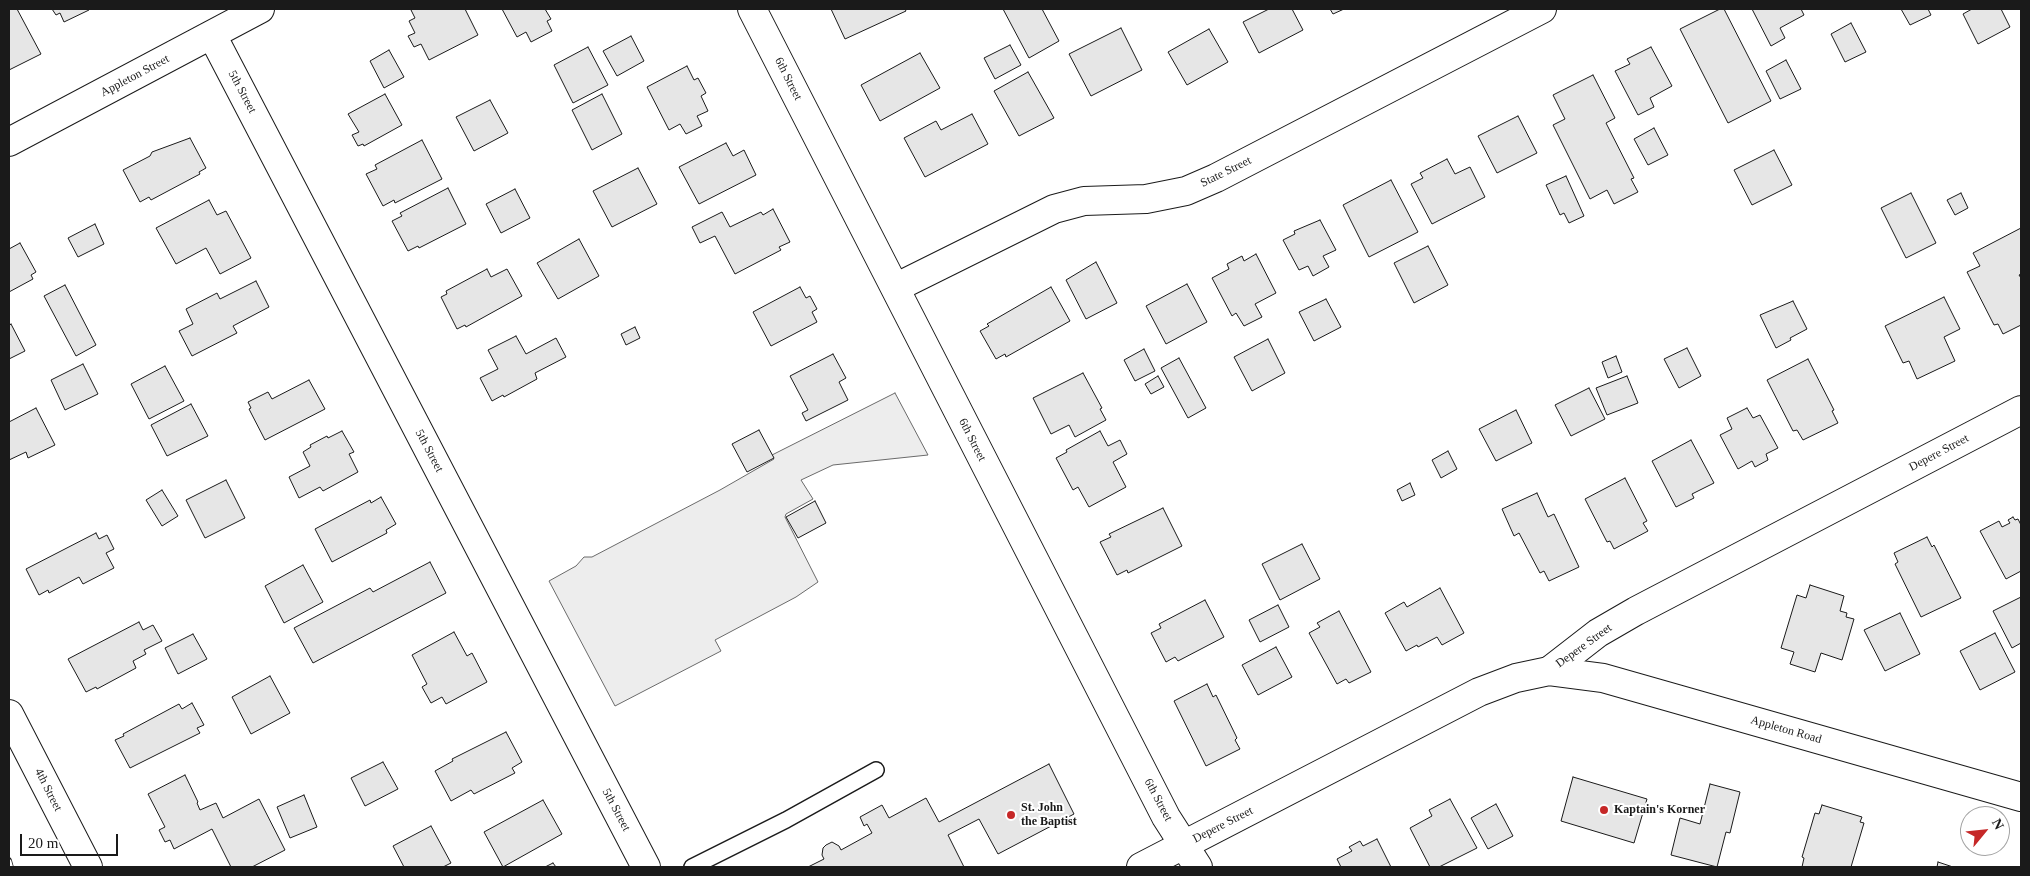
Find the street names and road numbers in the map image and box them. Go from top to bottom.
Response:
street label: Appleton Street [98,52,172,100]
street label: 6th Street [771,55,805,103]
street label: 5th Street [225,68,259,116]
street label: State Street [1198,153,1254,191]
street label: 6th Street [955,416,989,464]
street label: 5th Street [412,427,446,475]
street label: Depere Street [1907,431,1971,475]
street label: Depere Street [1553,621,1615,671]
street label: Appleton Road [1749,713,1823,747]
street label: 4th Street [31,766,65,814]
street label: 6th Street [1141,776,1175,824]
street label: 5th Street [599,786,633,834]
street label: Depere Street [1190,804,1256,846]

